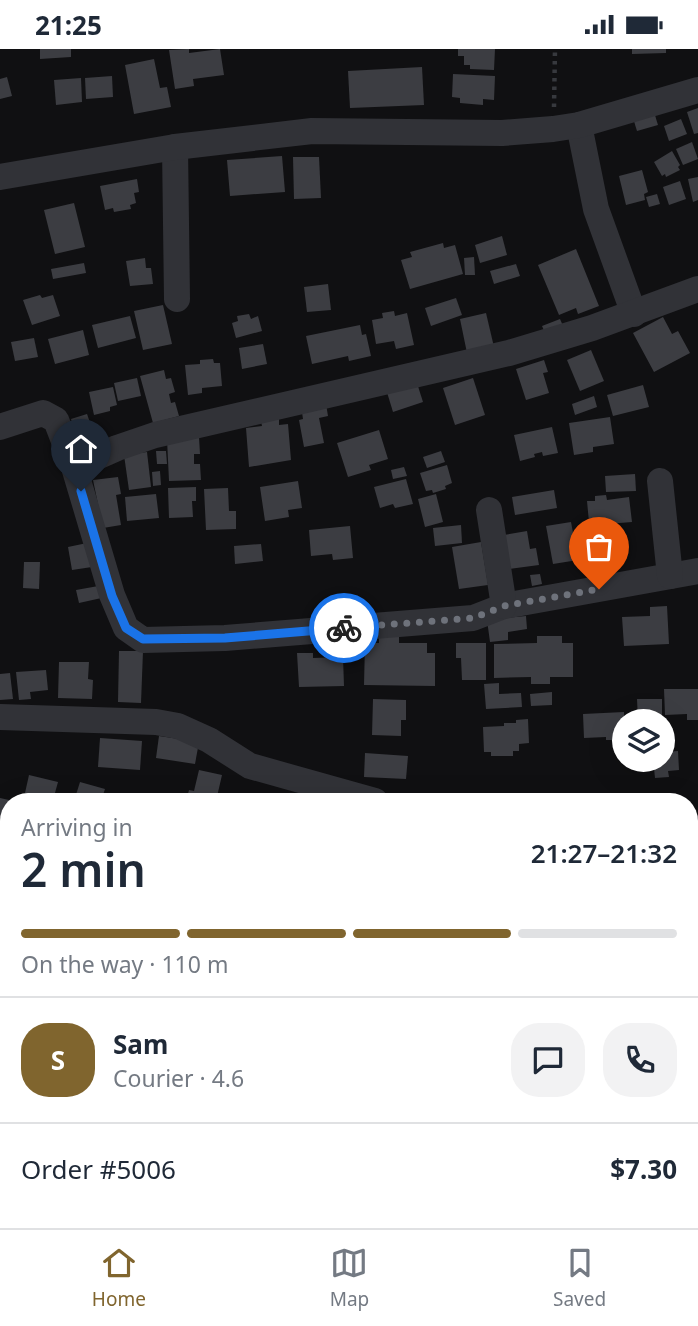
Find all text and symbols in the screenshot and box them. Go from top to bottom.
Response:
text: 21:25 [35,7,102,43]
pin [51,419,111,491]
icon: home [62,430,100,468]
pin [569,517,629,589]
icon: bag [580,528,618,566]
courier [309,593,379,663]
icon: bike [325,609,363,647]
map controls [612,709,675,772]
button: layers [612,709,675,772]
text: Arriving in [21,811,133,843]
text: 21:27–21:32 [531,835,677,871]
text: 2 min [21,838,146,900]
text: On the way · 110 m [21,948,228,980]
button: chat [511,1023,585,1097]
button: phone [603,1023,677,1097]
text: Sam [113,1026,168,1062]
text: S [51,1042,65,1078]
text: Courier · 4.6 [113,1062,244,1094]
text: Order #5006 [21,1151,176,1187]
text: $7.30 [610,1151,677,1187]
tab: Home [92,1244,146,1312]
tab: Map [330,1244,369,1312]
tab: Saved [553,1244,606,1312]

